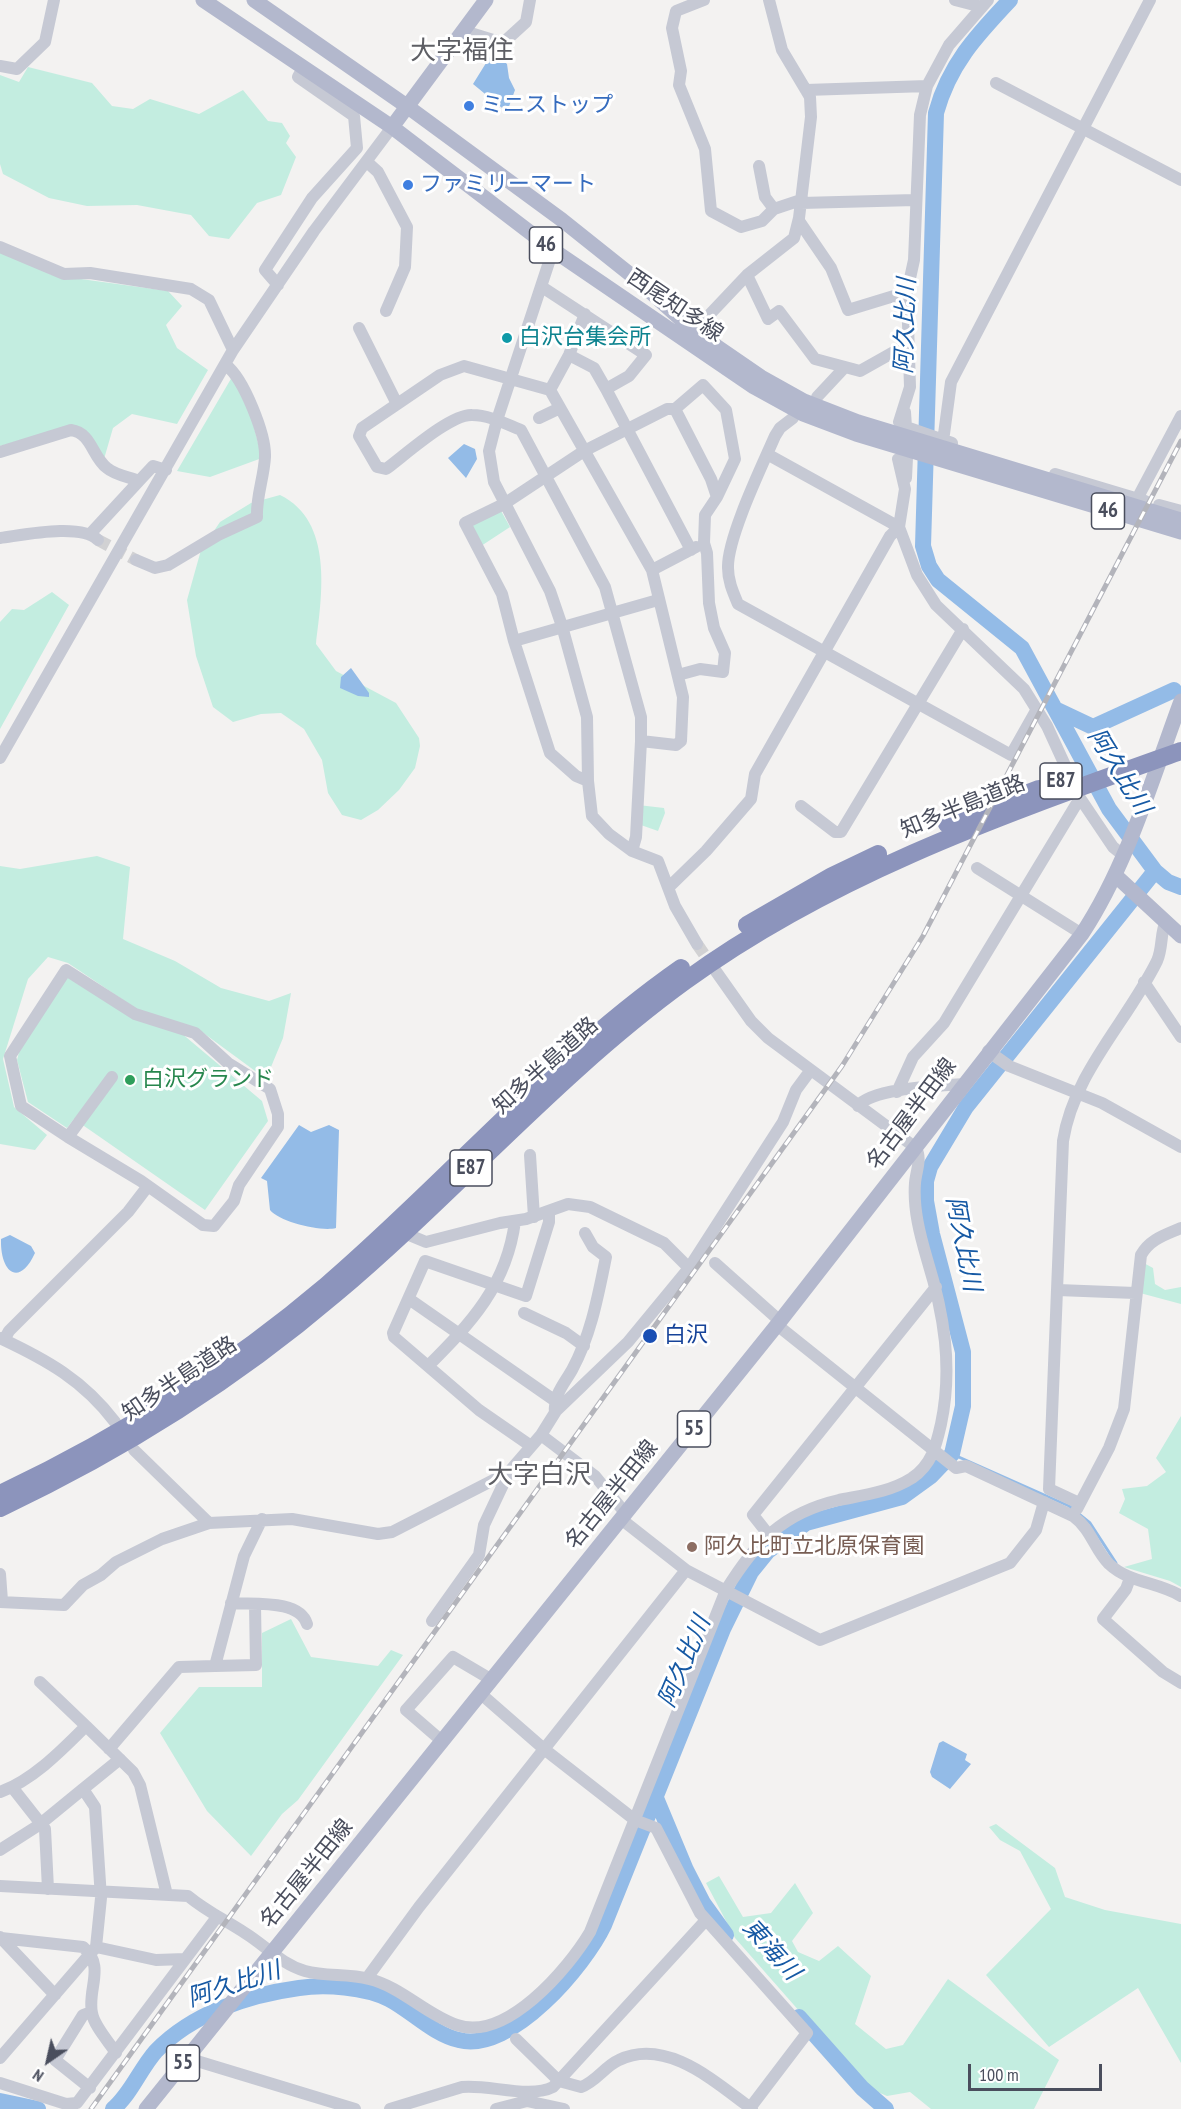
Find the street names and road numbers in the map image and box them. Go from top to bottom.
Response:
road number: 46 [530,227,562,263]
street label: 西尾知多線 [622,264,728,348]
road number: 46 [1092,493,1124,529]
road number: E87 [1040,763,1082,799]
street label: 知多半島道路 [897,770,1029,844]
street label: 知多半島道路 [488,1012,604,1120]
street label: 名古屋半田線 [862,1053,962,1175]
road number: E87 [450,1150,492,1186]
street label: 知多半島道路 [118,1331,242,1427]
road number: 55 [678,1411,710,1447]
street label: 名古屋半田線 [560,1435,664,1555]
street label: 名古屋半田線 [255,1814,359,1934]
road number: 55 [166,2045,200,2081]

